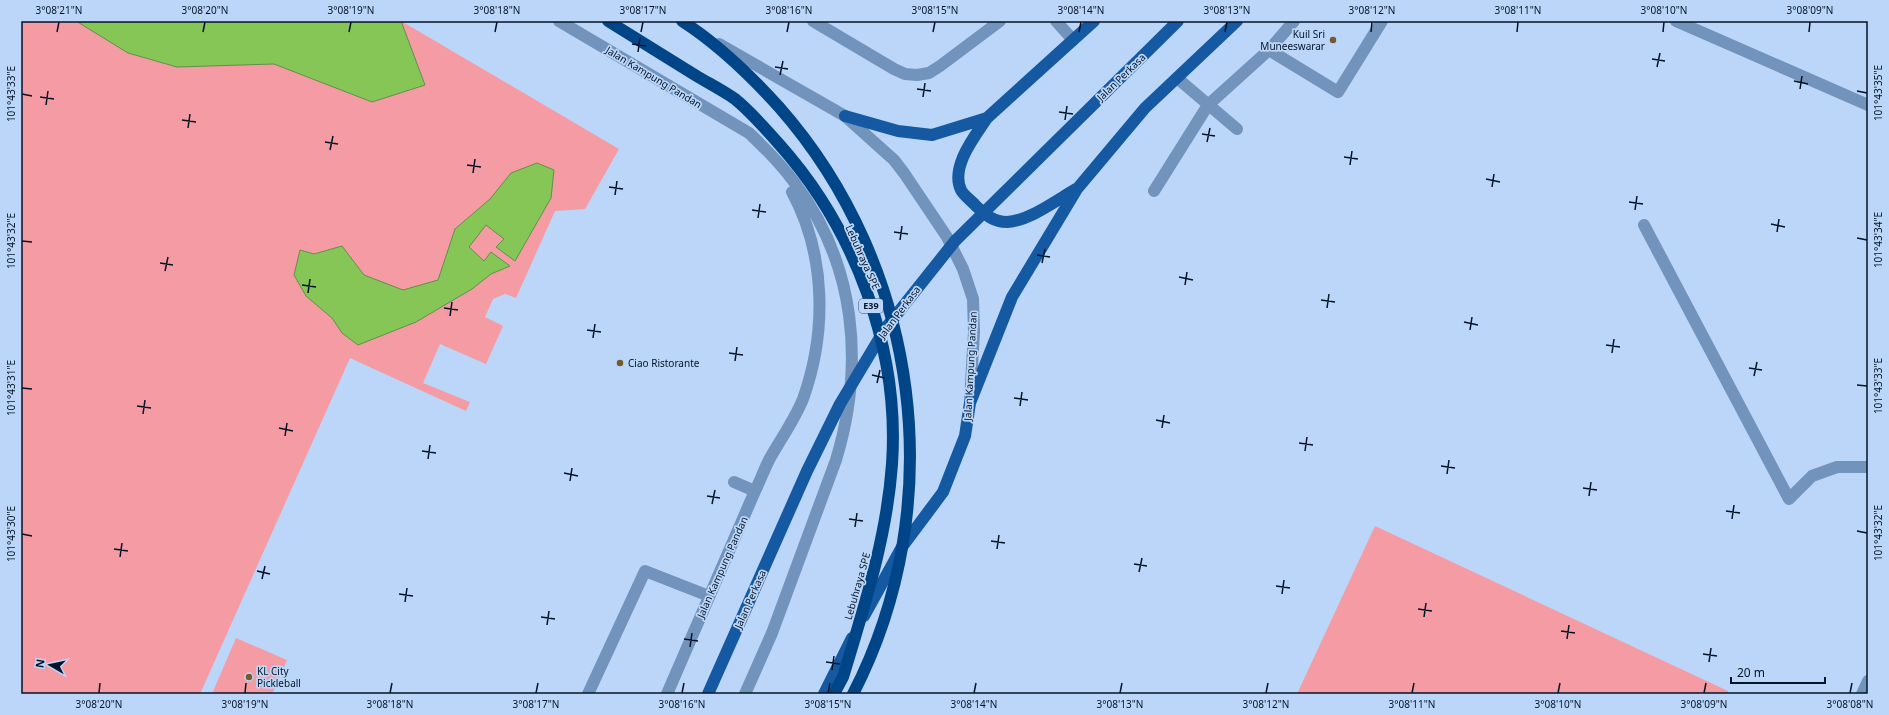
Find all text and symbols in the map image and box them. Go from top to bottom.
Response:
text: 3°08'21"N [36,3,82,17]
text: 3°08'20"N [182,3,228,17]
text: 3°08'19"N [328,3,374,17]
text: 3°08'18"N [474,3,520,17]
text: 3°08'17"N [620,3,666,17]
text: 3°08'16"N [766,3,812,17]
text: 3°08'15"N [912,3,958,17]
text: 3°08'14"N [1058,3,1104,17]
text: 3°08'13"N [1204,3,1250,17]
text: 3°08'12"N [1349,3,1395,17]
text: 3°08'11"N [1495,3,1541,17]
text: 3°08'10"N [1641,3,1687,17]
text: 3°08'09"N [1787,3,1833,17]
place label: Kuil Sri Muneeswarar [1260,27,1325,53]
marker: Kuil Sri Muneeswarar [1328,35,1338,45]
street label: Jalan Kampung Pandan [603,42,705,111]
street label: Jalan Perkasa [1093,50,1148,104]
text: 101°43'35"E [1871,65,1885,121]
text: 101°43'33"E [4,66,18,122]
text: 101°43'34"E [1871,212,1885,268]
text: 101°43'32"E [4,213,18,269]
street label: Lebuhraya SPE [843,222,883,292]
street label: Jalan Perkasa [874,283,923,342]
road number: E39 [859,299,883,313]
street label: Jalan Kampung Pandan [960,311,980,422]
place label: Ciao Ristorante [628,356,700,370]
marker: Ciao Ristorante [615,358,625,368]
text: 101°43'33"E [1871,358,1885,414]
text: 101°43'31"E [4,360,18,416]
text: 101°43'32"E [1871,505,1885,561]
text: 101°43'30"E [4,506,18,562]
street label: Jalan Kampung Pandan [693,514,751,621]
street label: Lebuhraya SPE [841,551,873,621]
street label: Jalan Perkasa [730,568,769,631]
north arrow [30,645,70,685]
text: N [32,658,48,669]
scale bar [1731,659,1825,685]
place label: KL City Pickleball [257,664,301,690]
text: 20 m [1737,664,1765,681]
marker: KL City Pickleball [244,672,254,682]
text: 3°08'20"N [76,697,122,711]
text: 3°08'19"N [222,697,268,711]
text: 3°08'18"N [367,697,413,711]
text: 3°08'17"N [513,697,559,711]
text: 3°08'16"N [659,697,705,711]
text: 3°08'15"N [805,697,851,711]
text: 3°08'14"N [951,697,997,711]
text: 3°08'13"N [1097,697,1143,711]
text: 3°08'12"N [1243,697,1289,711]
text: 3°08'11"N [1389,697,1435,711]
text: 3°08'10"N [1535,697,1581,711]
text: 3°08'09"N [1681,697,1727,711]
text: 3°08'08"N [1827,697,1873,711]

